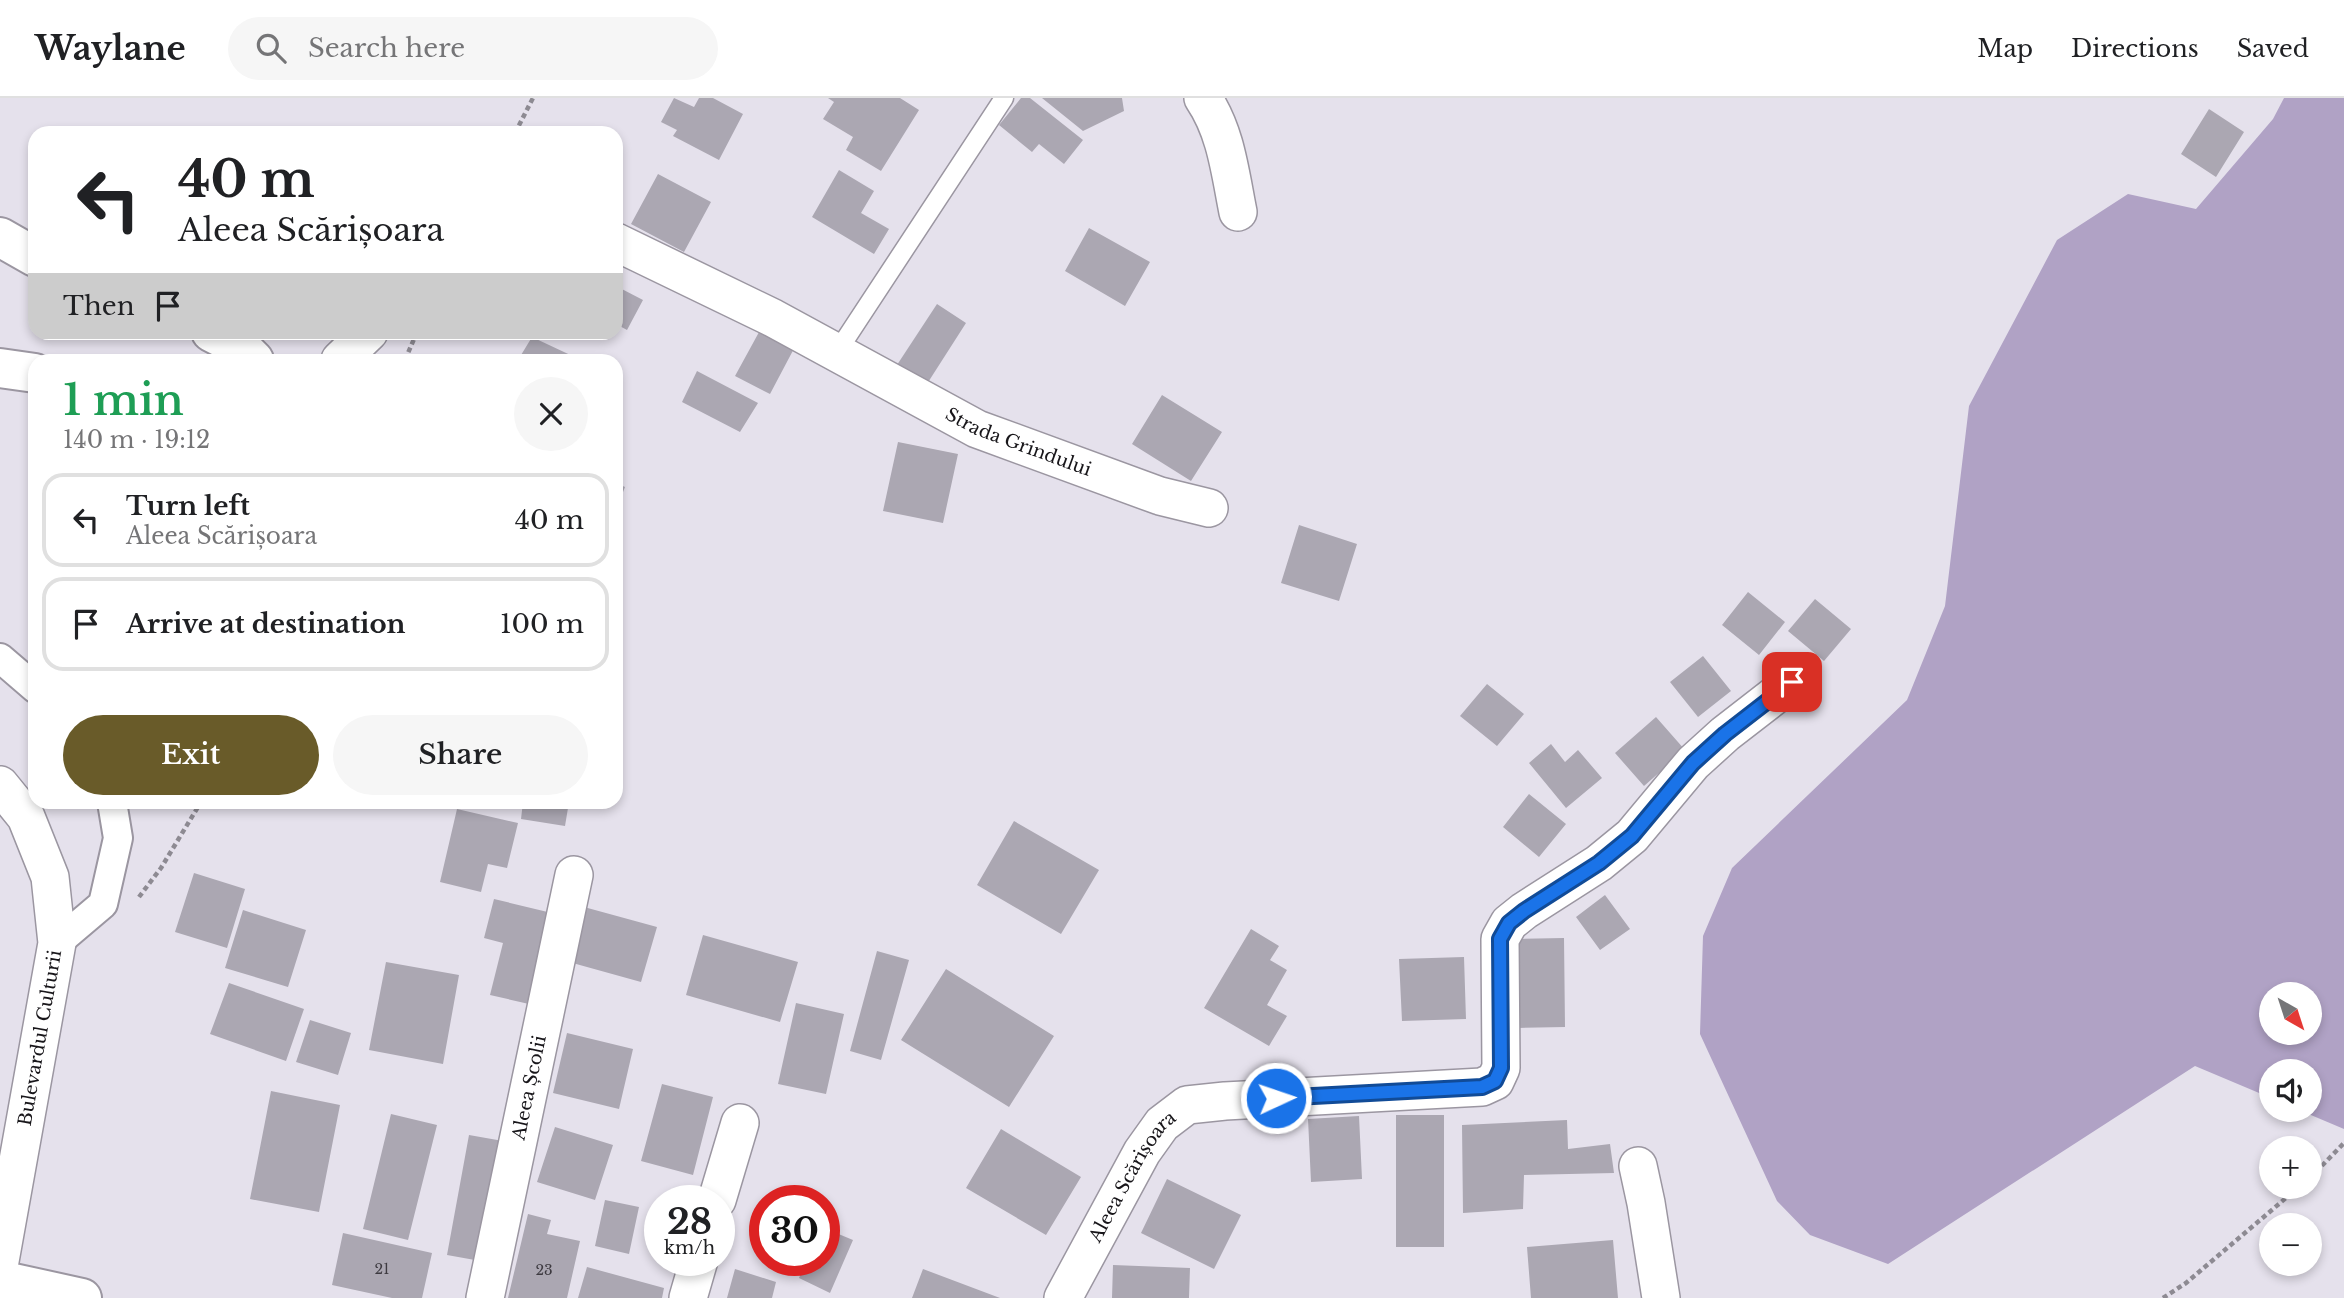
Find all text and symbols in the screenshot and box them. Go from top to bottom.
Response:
search box [228,17,718,80]
text: Waylane [35,28,186,69]
icon: search [252,29,290,67]
text: Search here [308,32,465,64]
text: Map [1977,34,2033,63]
text: Directions [2071,34,2199,63]
text: Saved [2237,34,2309,63]
text: 40 m [178,149,315,210]
icon: left [63,154,154,245]
text: Aleea Scărișoara [178,210,444,250]
icon: arrive [149,287,187,325]
text: Then [63,290,135,322]
text: 1 min [63,374,184,426]
button: close [514,377,588,451]
street label: Strada Grindului [942,403,1094,481]
text: 140 m · 19:12 [63,426,210,454]
text: Turn left [126,490,250,522]
icon: left [67,501,105,539]
text: 40 m [515,504,584,536]
text: Aleea Scărișoara [126,522,317,550]
icon: arrive [67,605,105,643]
text: Arrive at destination [126,608,406,640]
text: 100 m [500,608,584,640]
pin [1762,652,1822,712]
icon: arrive [1773,663,1811,701]
button: Exit [63,715,319,795]
button: Share [333,715,588,795]
street label: Bulevardul Culturii [14,948,66,1128]
north arrow [2259,982,2322,1045]
map controls [2259,982,2322,1276]
street label: Aleea Școlii [507,1033,551,1143]
button: sound [2259,1059,2322,1122]
position arrow [1239,1061,1313,1135]
street label: Aleea Scărișoara [1084,1106,1180,1247]
button: + [2259,1136,2322,1199]
speed limit sign: 30 [749,1185,840,1276]
text: 28 [667,1200,712,1243]
button: − [2259,1213,2322,1276]
text: km/h [664,1237,715,1259]
house number: 21 [375,1260,389,1278]
house number: 23 [535,1261,553,1279]

